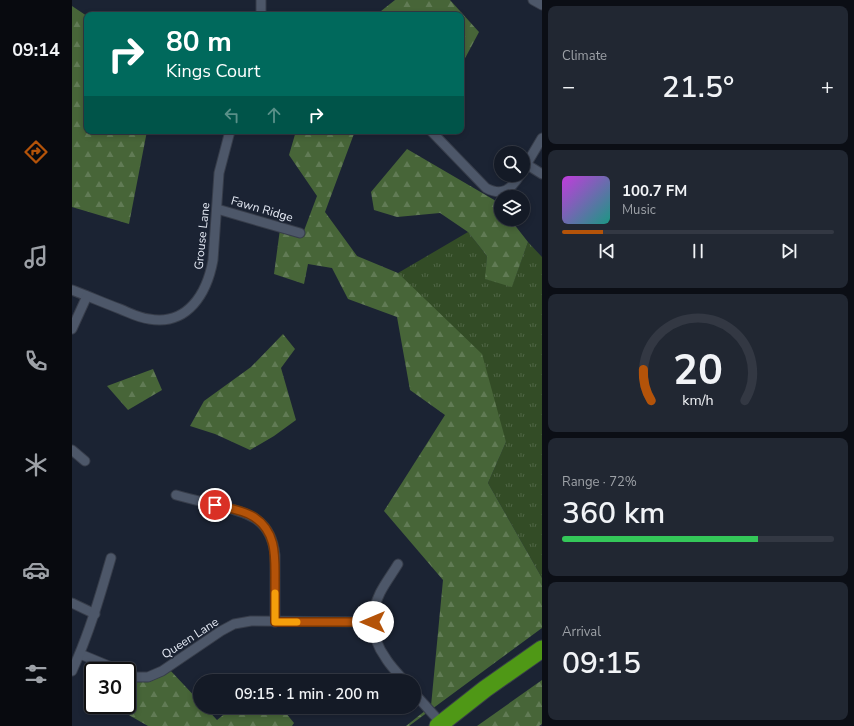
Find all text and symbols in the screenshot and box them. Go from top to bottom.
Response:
text: 80 m [166,23,232,61]
icon: right [100,28,152,80]
text: 09:14 [12,38,60,62]
text: Climate [562,47,607,65]
text: Kings Court [166,59,260,83]
text: 21.5° [662,67,734,108]
text: − [562,72,575,102]
text: + [821,72,834,102]
icon: left [221,104,243,126]
icon: ahead [263,104,285,126]
icon: right [305,104,327,126]
icon: directions [22,138,50,166]
map controls [494,146,530,226]
button: search [494,146,530,182]
text: 100.7 FM [622,181,687,201]
button: layers [494,190,530,226]
street label: Fawn Ridge [229,193,295,225]
text: Music [622,201,656,219]
street label: Grouse Lane [191,202,213,270]
icon: previous [596,240,618,262]
icon: pause [687,240,709,262]
icon: next [778,240,800,262]
icon: music [22,243,50,271]
text: 20 [673,342,723,399]
icon: phone [22,347,50,375]
text: km/h [682,391,714,410]
icon: climate [22,451,50,479]
text: Range · 72% [562,473,637,491]
pin [198,488,232,522]
text: 360 km [562,493,665,534]
icon: arrive [204,494,226,516]
icon: car [22,556,50,584]
position arrow [352,601,394,643]
street label: Queen Lane [159,614,221,662]
text: Arrival [562,623,601,641]
text: 09:15 [562,643,641,684]
icon: filters [22,660,50,688]
speed limit sign: 30 [84,662,136,714]
text: 09:15 · 1 min · 200 m [235,684,379,704]

